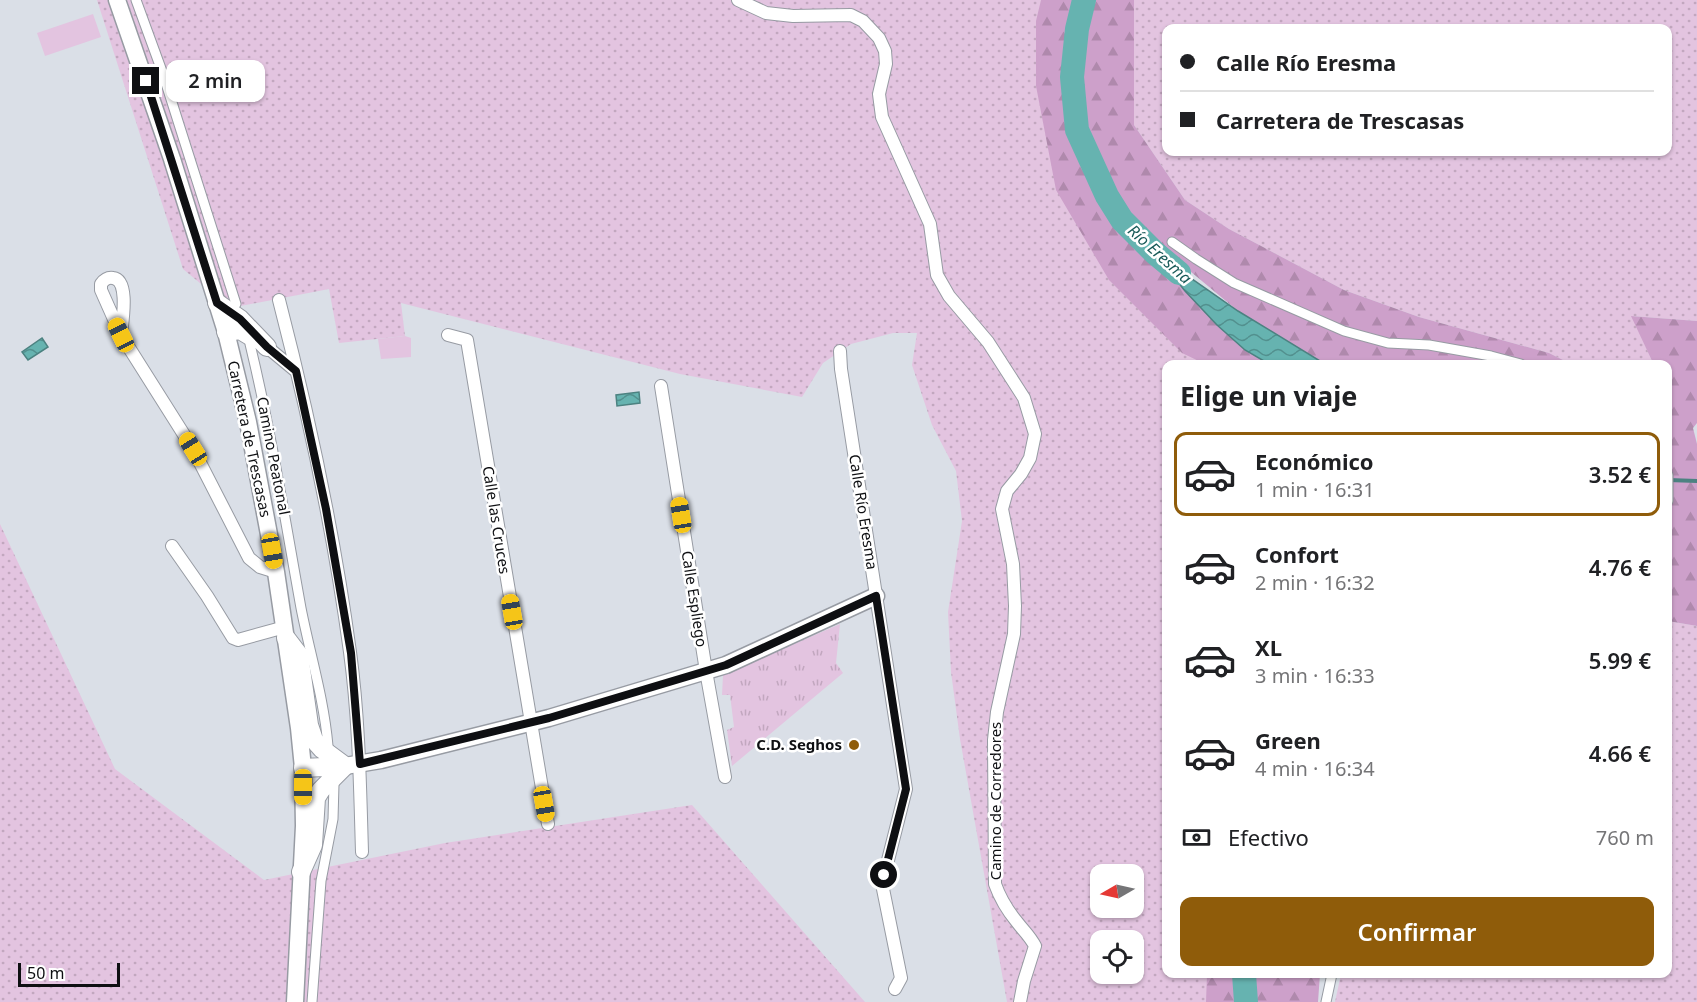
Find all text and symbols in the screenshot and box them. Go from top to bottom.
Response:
text: Calle Río Eresma [1216,47,1396,77]
callout: 2 min [167,60,266,102]
route end [132,67,159,94]
text: 2 min [188,67,243,94]
text: Carretera de Trescasas [1216,105,1464,135]
water label: Río Eresma [1123,219,1197,289]
car [105,315,137,355]
street label: Carretera de Trescasas [224,359,276,519]
text: Elige un viaje [1180,377,1357,414]
street label: Camino Peatonal [253,395,295,517]
car [176,429,210,469]
text: Económico [1255,446,1374,476]
icon: car [1183,447,1237,501]
street label: Calle Río Eresma [845,453,883,571]
text: 3.52 € [1589,459,1651,489]
street label: Calle las Cruces [479,464,515,575]
text: 1 min · 16:31 [1255,476,1375,503]
car [669,496,693,534]
car [260,532,284,570]
text: Confort [1255,539,1339,569]
icon: car [1183,540,1237,594]
street label: Calle Espliego [678,549,712,648]
text: 4.76 € [1589,552,1651,582]
text: 2 min · 16:32 [1255,569,1375,596]
car [500,593,524,631]
text: XL [1255,632,1282,662]
icon: car [1183,633,1237,687]
text: 5.99 € [1589,645,1651,675]
text: 3 min · 16:33 [1255,662,1375,689]
street label: Camino de Corredores [985,722,1005,880]
text: Green [1255,725,1321,755]
icon: car [1183,726,1237,780]
place label: C.D. Seghos [756,734,842,754]
marker: C.D. Seghos [847,738,861,752]
text: 4.66 € [1589,738,1651,768]
text: 4 min · 16:34 [1255,755,1375,782]
car [294,769,312,805]
car [532,785,556,823]
icon: cash [1180,821,1213,854]
text: Efectivo [1228,822,1309,852]
text: 760 m [1596,824,1654,851]
route start [870,861,897,888]
north arrow [1090,864,1144,918]
map controls [1090,864,1144,984]
button: Confirmar [1180,897,1654,966]
button: locate [1090,930,1144,984]
scale bar [18,960,120,988]
text: 50 m [27,962,64,984]

